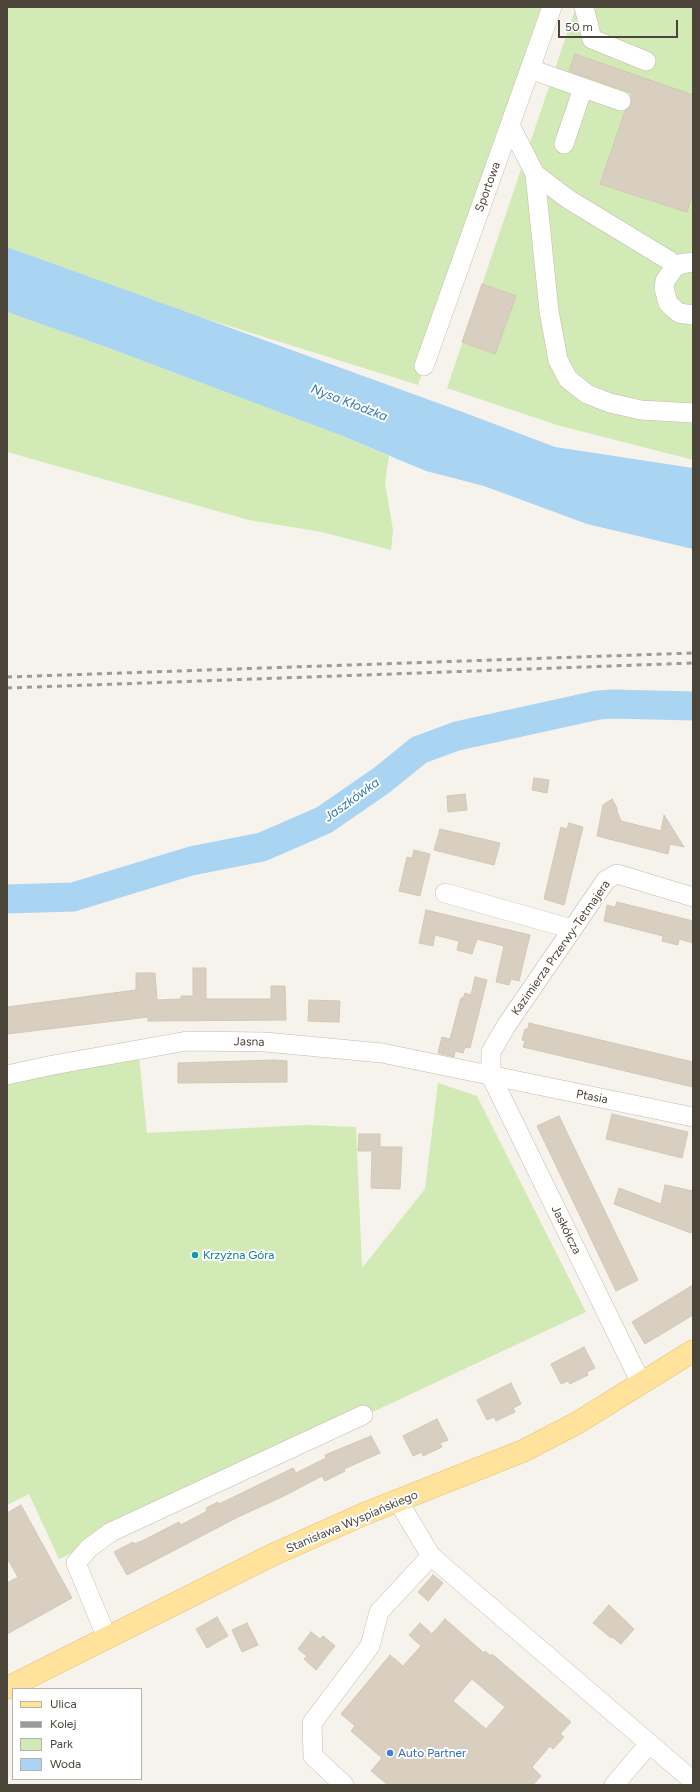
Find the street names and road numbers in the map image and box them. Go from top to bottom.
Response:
street label: Sportowa [472,160,504,214]
street label: Kazimierza Przerwy-Tetmajera [509,878,613,1018]
street label: Jasna [234,1035,264,1049]
street label: Ptasia [575,1087,609,1107]
street label: Jaskółcza [548,1203,584,1257]
street label: Stanisława Wyspiańskiego [284,1488,420,1556]

